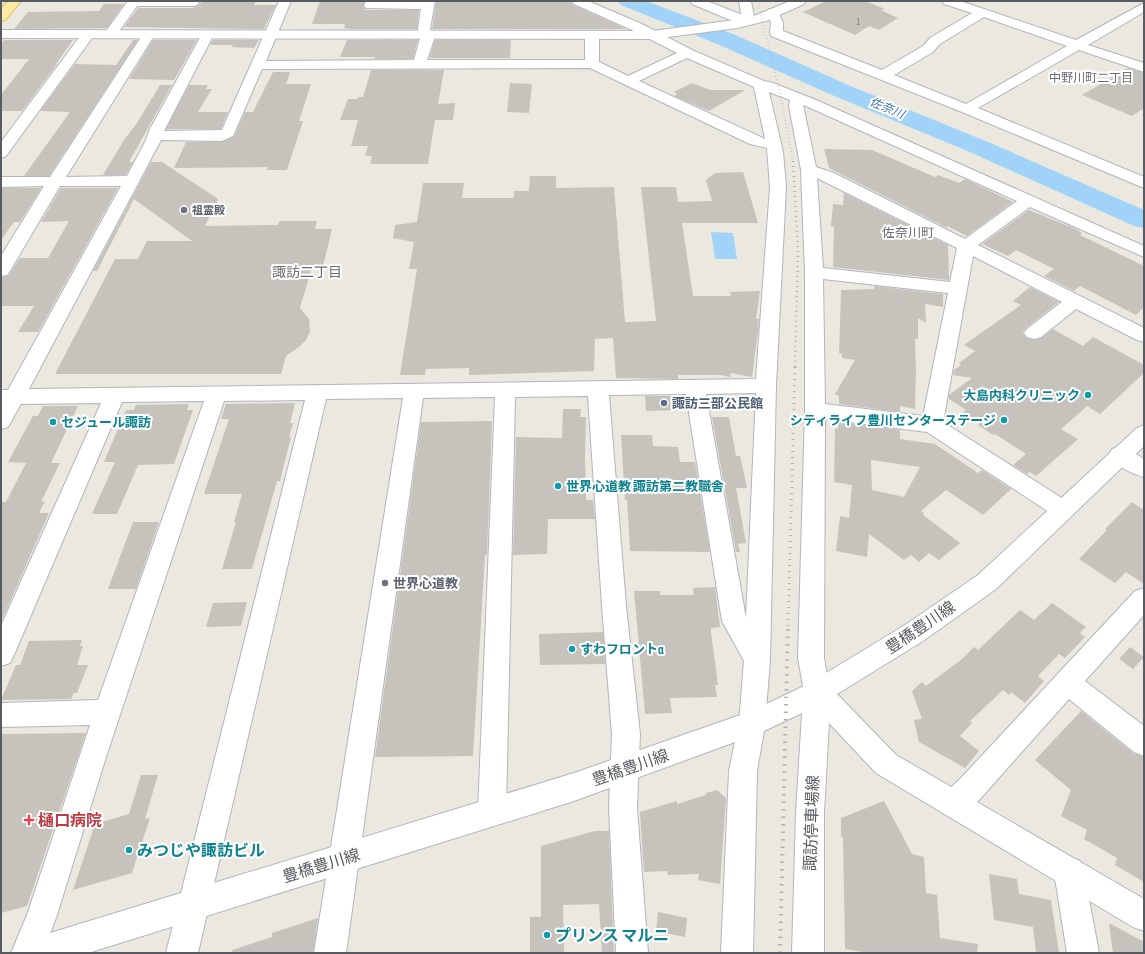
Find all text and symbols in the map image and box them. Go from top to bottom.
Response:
house number: 1 [856,17,860,28]
district label: 中野川町二丁目 [1049,71,1133,86]
water label: 佐奈川 [867,95,908,123]
place label: 祖霊殿 [192,204,225,217]
marker: 祖霊殿 [179,205,189,215]
district label: 佐奈川町 [882,225,934,241]
district label: 諏訪二丁目 [272,264,342,281]
place label: 大島内科クリニック [963,388,1080,404]
marker: 大島内科クリニック [1083,390,1093,400]
place label: 諏訪三部公民館 [672,396,763,412]
marker: 諏訪三部公民館 [659,398,669,408]
place label: シティライフ豊川センターステージ [790,413,996,429]
place label: セジュール諏訪 [61,415,151,431]
marker: シティライフ豊川センターステージ [999,415,1009,425]
marker: セジュール諏訪 [48,417,58,427]
place label: 世界心道教 諏訪第二教職舎 [566,479,724,495]
marker: 世界心道教 諏訪第二教職舎 [553,481,563,491]
place label: 世界心道教 [393,576,458,592]
marker: 世界心道教 [380,578,390,588]
street label: 豊橋豊川線 [882,598,959,658]
place label: すわフロントα [580,642,664,658]
marker: すわフロントα [567,644,577,654]
street label: 豊橋豊川線 [590,746,671,790]
street label: 諏訪停車場線 [801,775,824,871]
place label: 樋口病院 [38,812,102,831]
marker: 樋口病院 [23,814,35,826]
place label: みつじや諏訪ビル [137,842,265,861]
marker: みつじや諏訪ビル [124,845,134,855]
street label: 豊橋豊川線 [280,846,362,887]
place label: プリンス マルニ [555,927,669,946]
marker: プリンス マルニ [542,930,552,940]

